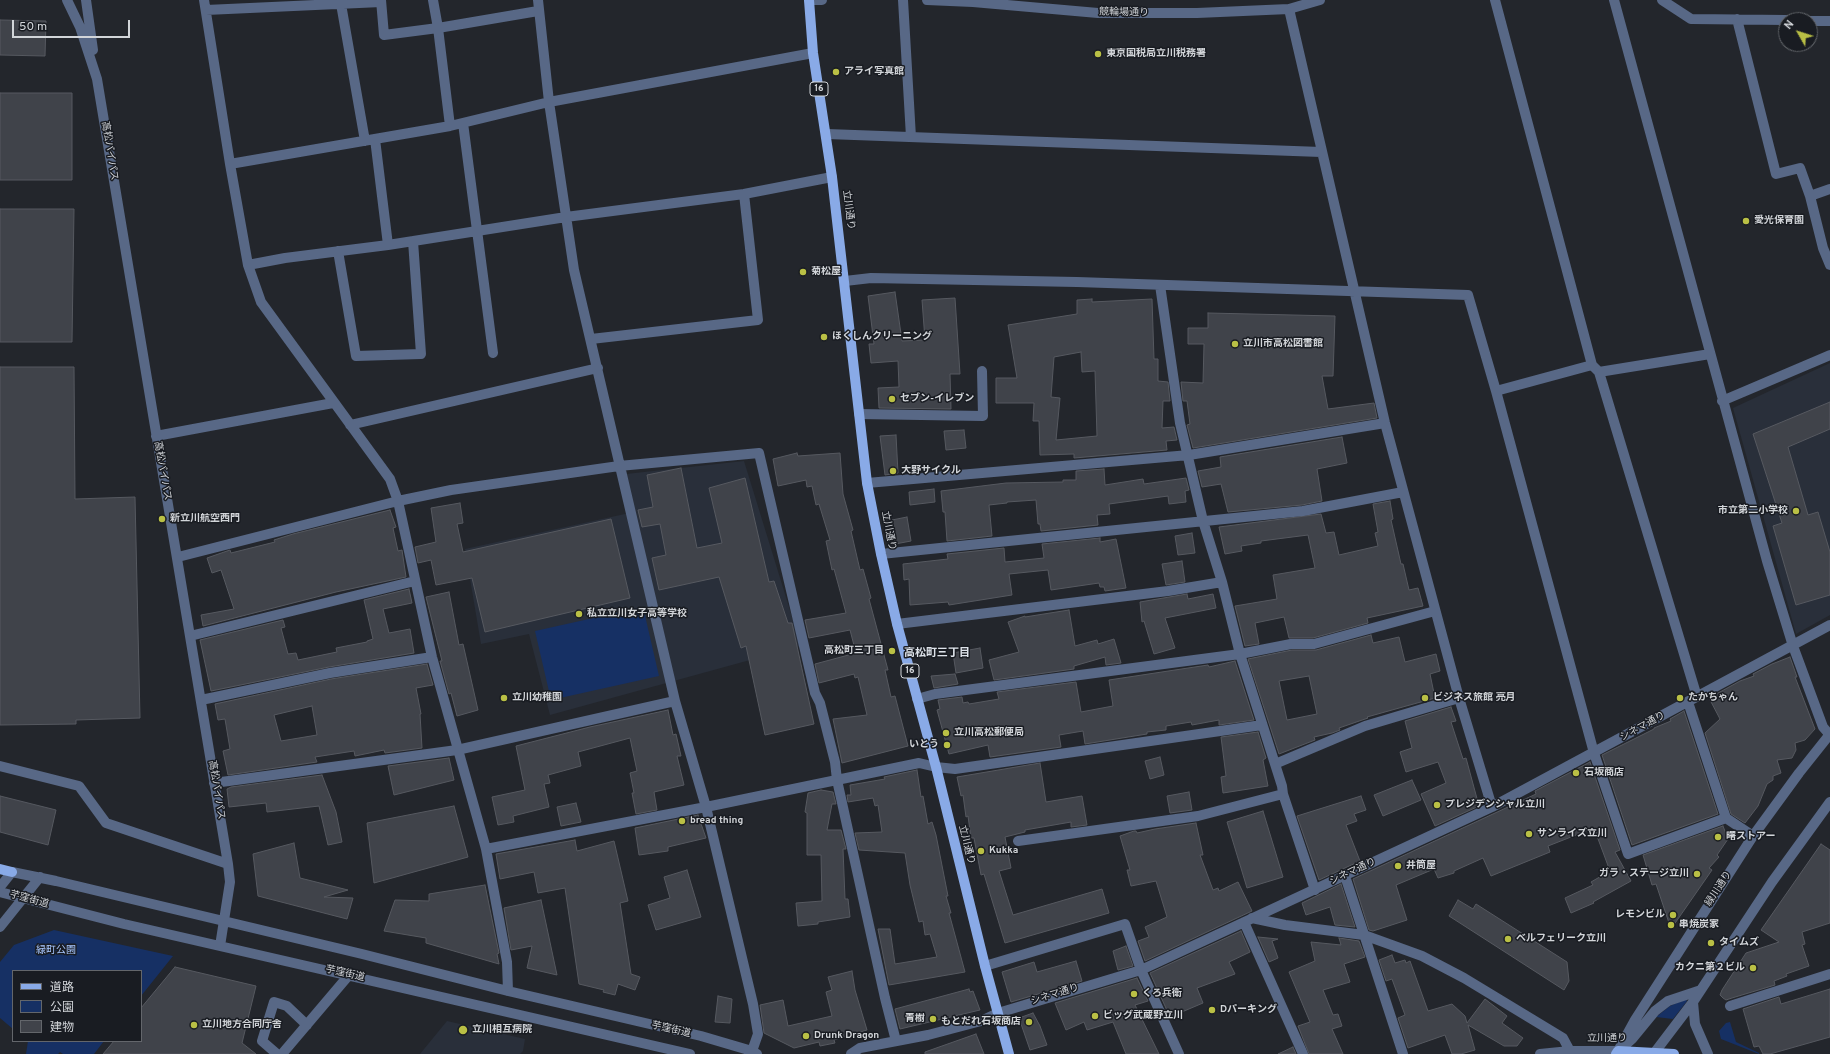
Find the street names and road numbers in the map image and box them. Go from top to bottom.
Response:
street label: 競輪場通り [1099,7,1149,19]
road number: 16 [810,82,828,96]
street label: 高松バイパス [98,120,120,182]
street label: 立川通り [840,189,856,231]
street label: 高松バイパス [151,440,173,502]
street label: 立川通り [878,510,898,552]
road number: 16 [901,664,919,678]
street label: シネマ通り [1618,710,1668,744]
street label: 高松バイパス [205,759,227,821]
street label: 立川通り [955,824,977,866]
street label: シネマ通り [1328,856,1378,888]
street label: 緑川通り [1703,869,1735,909]
street label: 芋窪街道 [8,889,50,911]
street label: 芋窪街道 [324,964,366,984]
street label: シネマ通り [1029,982,1081,1008]
street label: 芋窪街道 [650,1020,692,1040]
street label: 立川通り [1587,1033,1627,1045]

